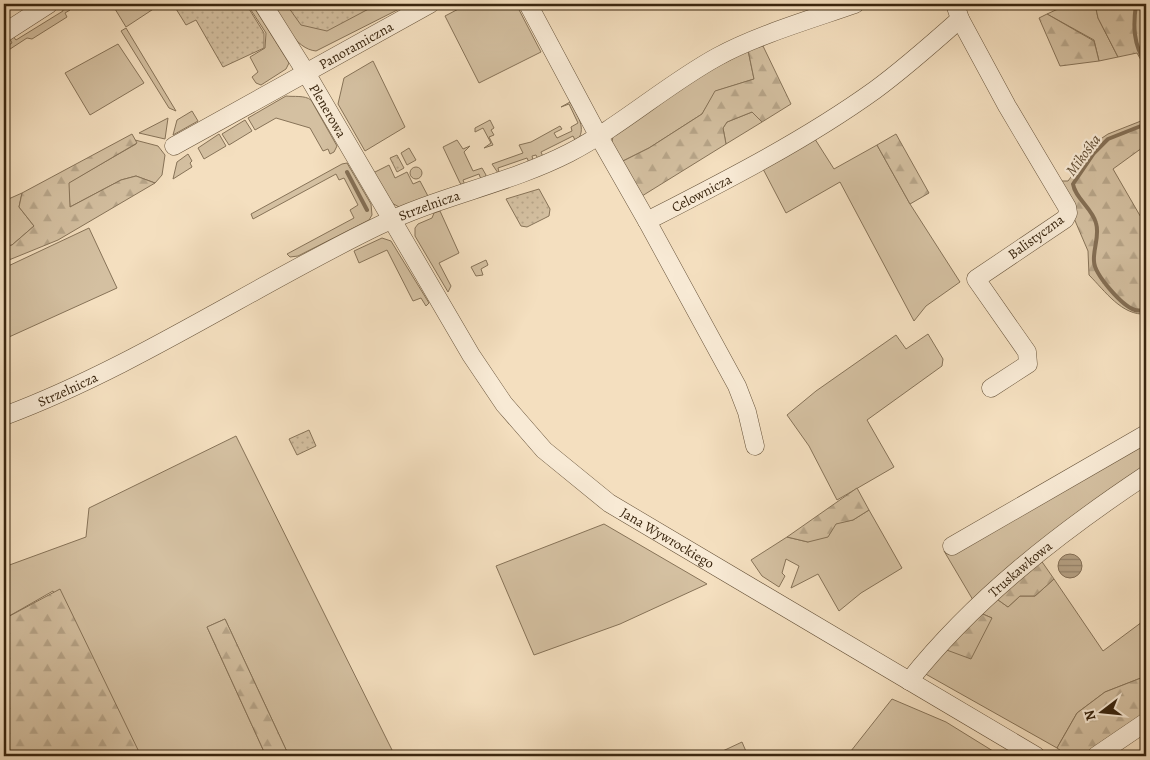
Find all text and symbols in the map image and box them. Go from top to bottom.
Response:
street label: Panoramiczna [315,17,397,73]
street label: Plenerowa [305,80,352,142]
water label: Mikośka [1061,130,1105,180]
street label: Celownicza [668,169,735,216]
street label: Strzelnicza [395,185,463,225]
street label: Balistyczna [1004,210,1068,264]
street label: Strzelnicza [35,367,101,411]
street label: Jana Wywrockiego [617,503,718,573]
street label: Truskawkowa [984,536,1056,601]
north arrow [1078,688,1128,738]
text: N [1079,708,1101,723]

